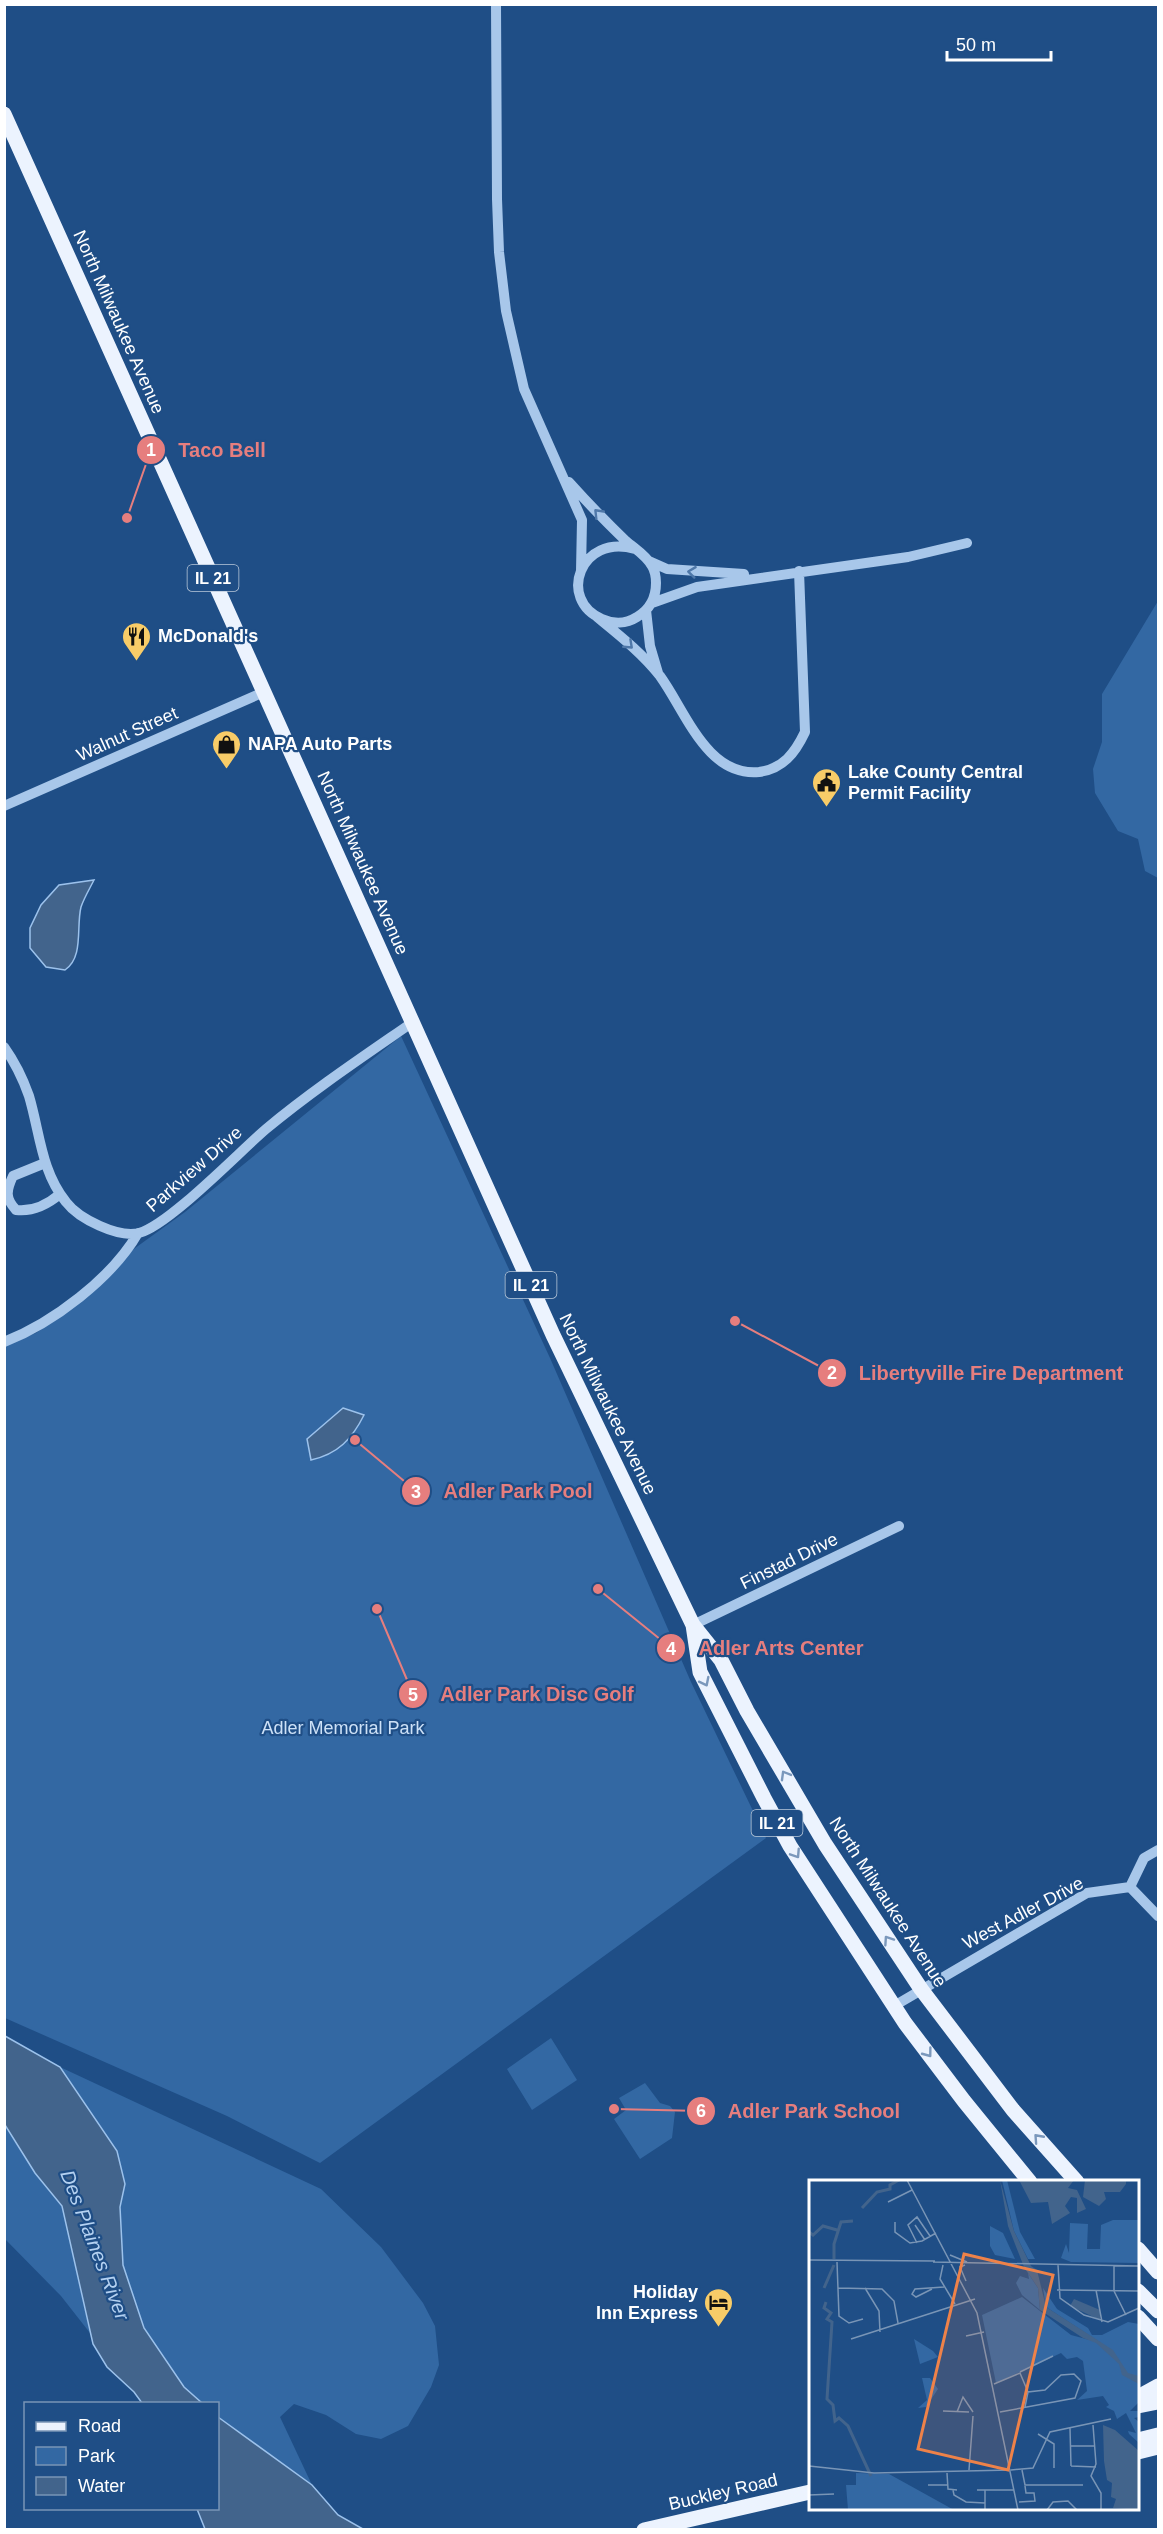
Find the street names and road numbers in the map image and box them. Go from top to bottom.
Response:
street label: North Milwaukee Avenue [69,227,169,417]
road number: IL 21 [188,565,238,591]
street label: Walnut Street [73,703,181,765]
street label: North Milwaukee Avenue [313,768,413,958]
street label: Parkview Drive [142,1122,246,1216]
road number: IL 21 [506,1272,556,1298]
street label: North Milwaukee Avenue [555,1310,661,1498]
street label: Finstad Drive [737,1529,841,1593]
road number: IL 21 [752,1810,802,1836]
street label: North Milwaukee Avenue [825,1813,951,1991]
street label: West Adler Drive [959,1873,1087,1953]
street label: Buckley Road [667,2470,779,2514]

